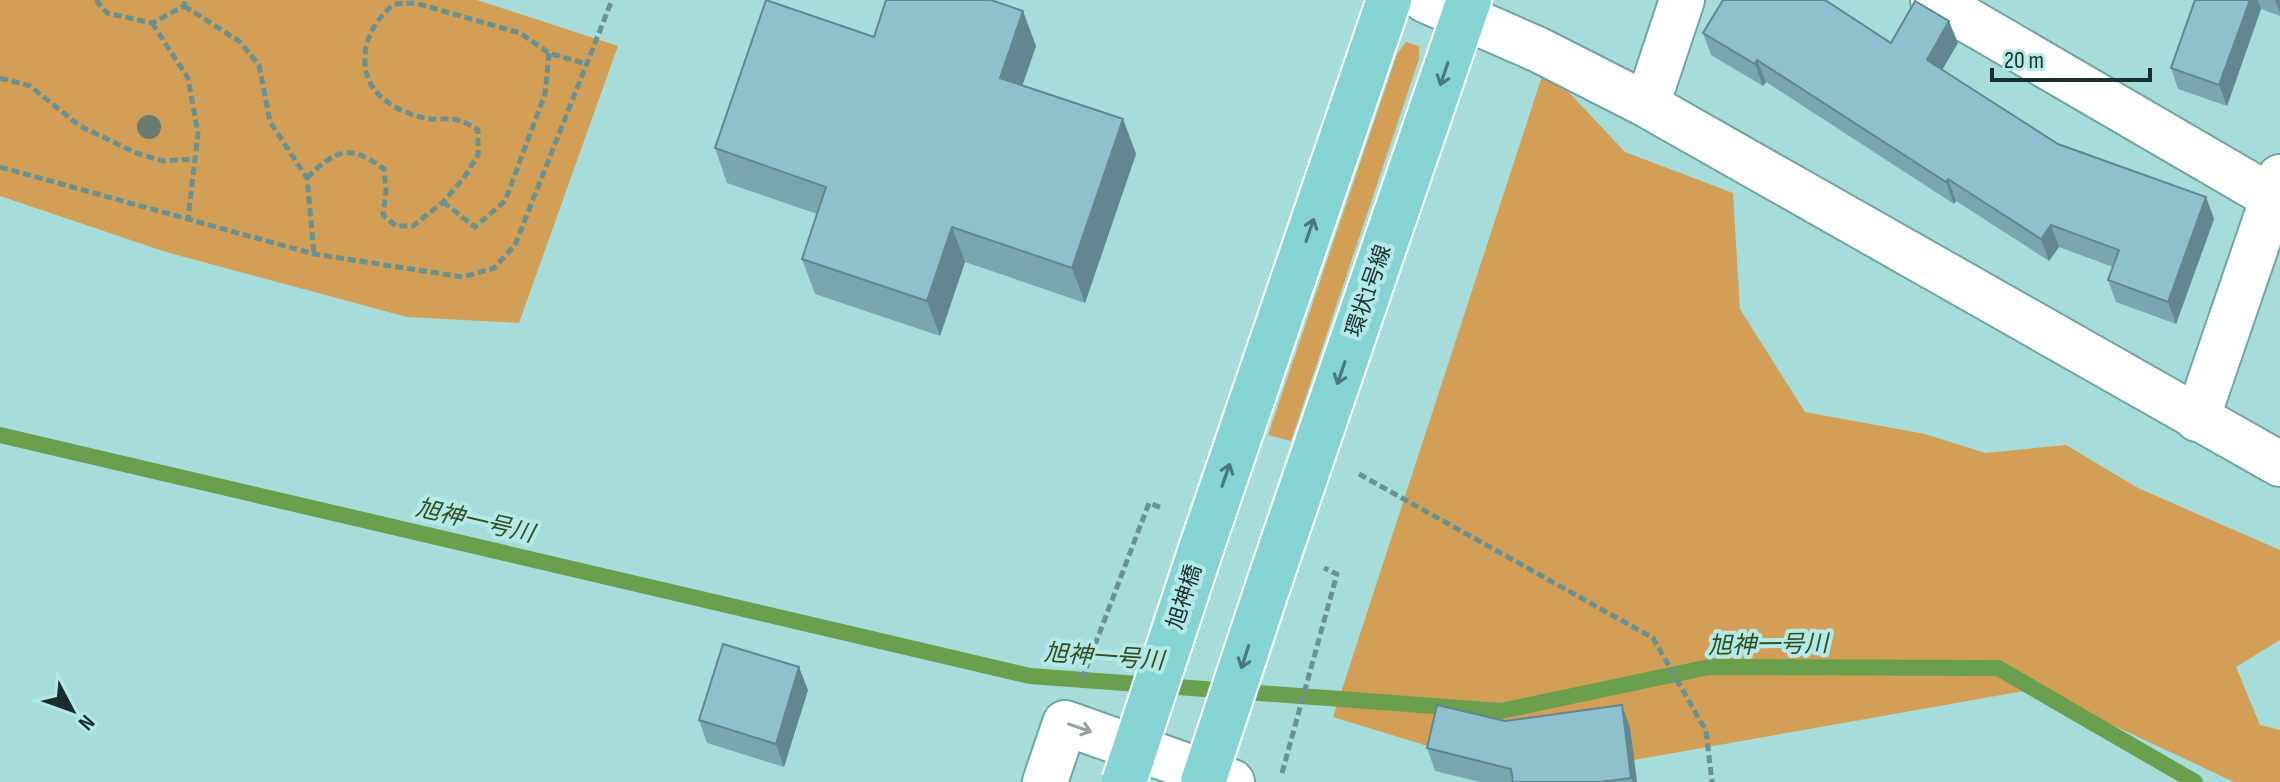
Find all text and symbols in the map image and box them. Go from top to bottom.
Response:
scale bar [1992,32,2150,82]
text: 20 m [2004,46,2044,75]
one-way arrow [1435,61,1450,86]
one-way arrow [1304,217,1319,242]
street label: 環状1号線 [1341,241,1397,341]
one-way arrow [1333,360,1348,385]
one-way arrow [1220,464,1234,488]
water label: 旭神一号川 [413,493,540,549]
street label: 旭神橋 [1162,561,1208,633]
water label: 旭神一号川 [1708,629,1831,661]
water label: 旭神一号川 [1043,638,1168,676]
one-way arrow [1236,644,1251,669]
north arrow [32,670,112,750]
text: N [72,709,100,735]
one-way arrow [1067,722,1092,737]

